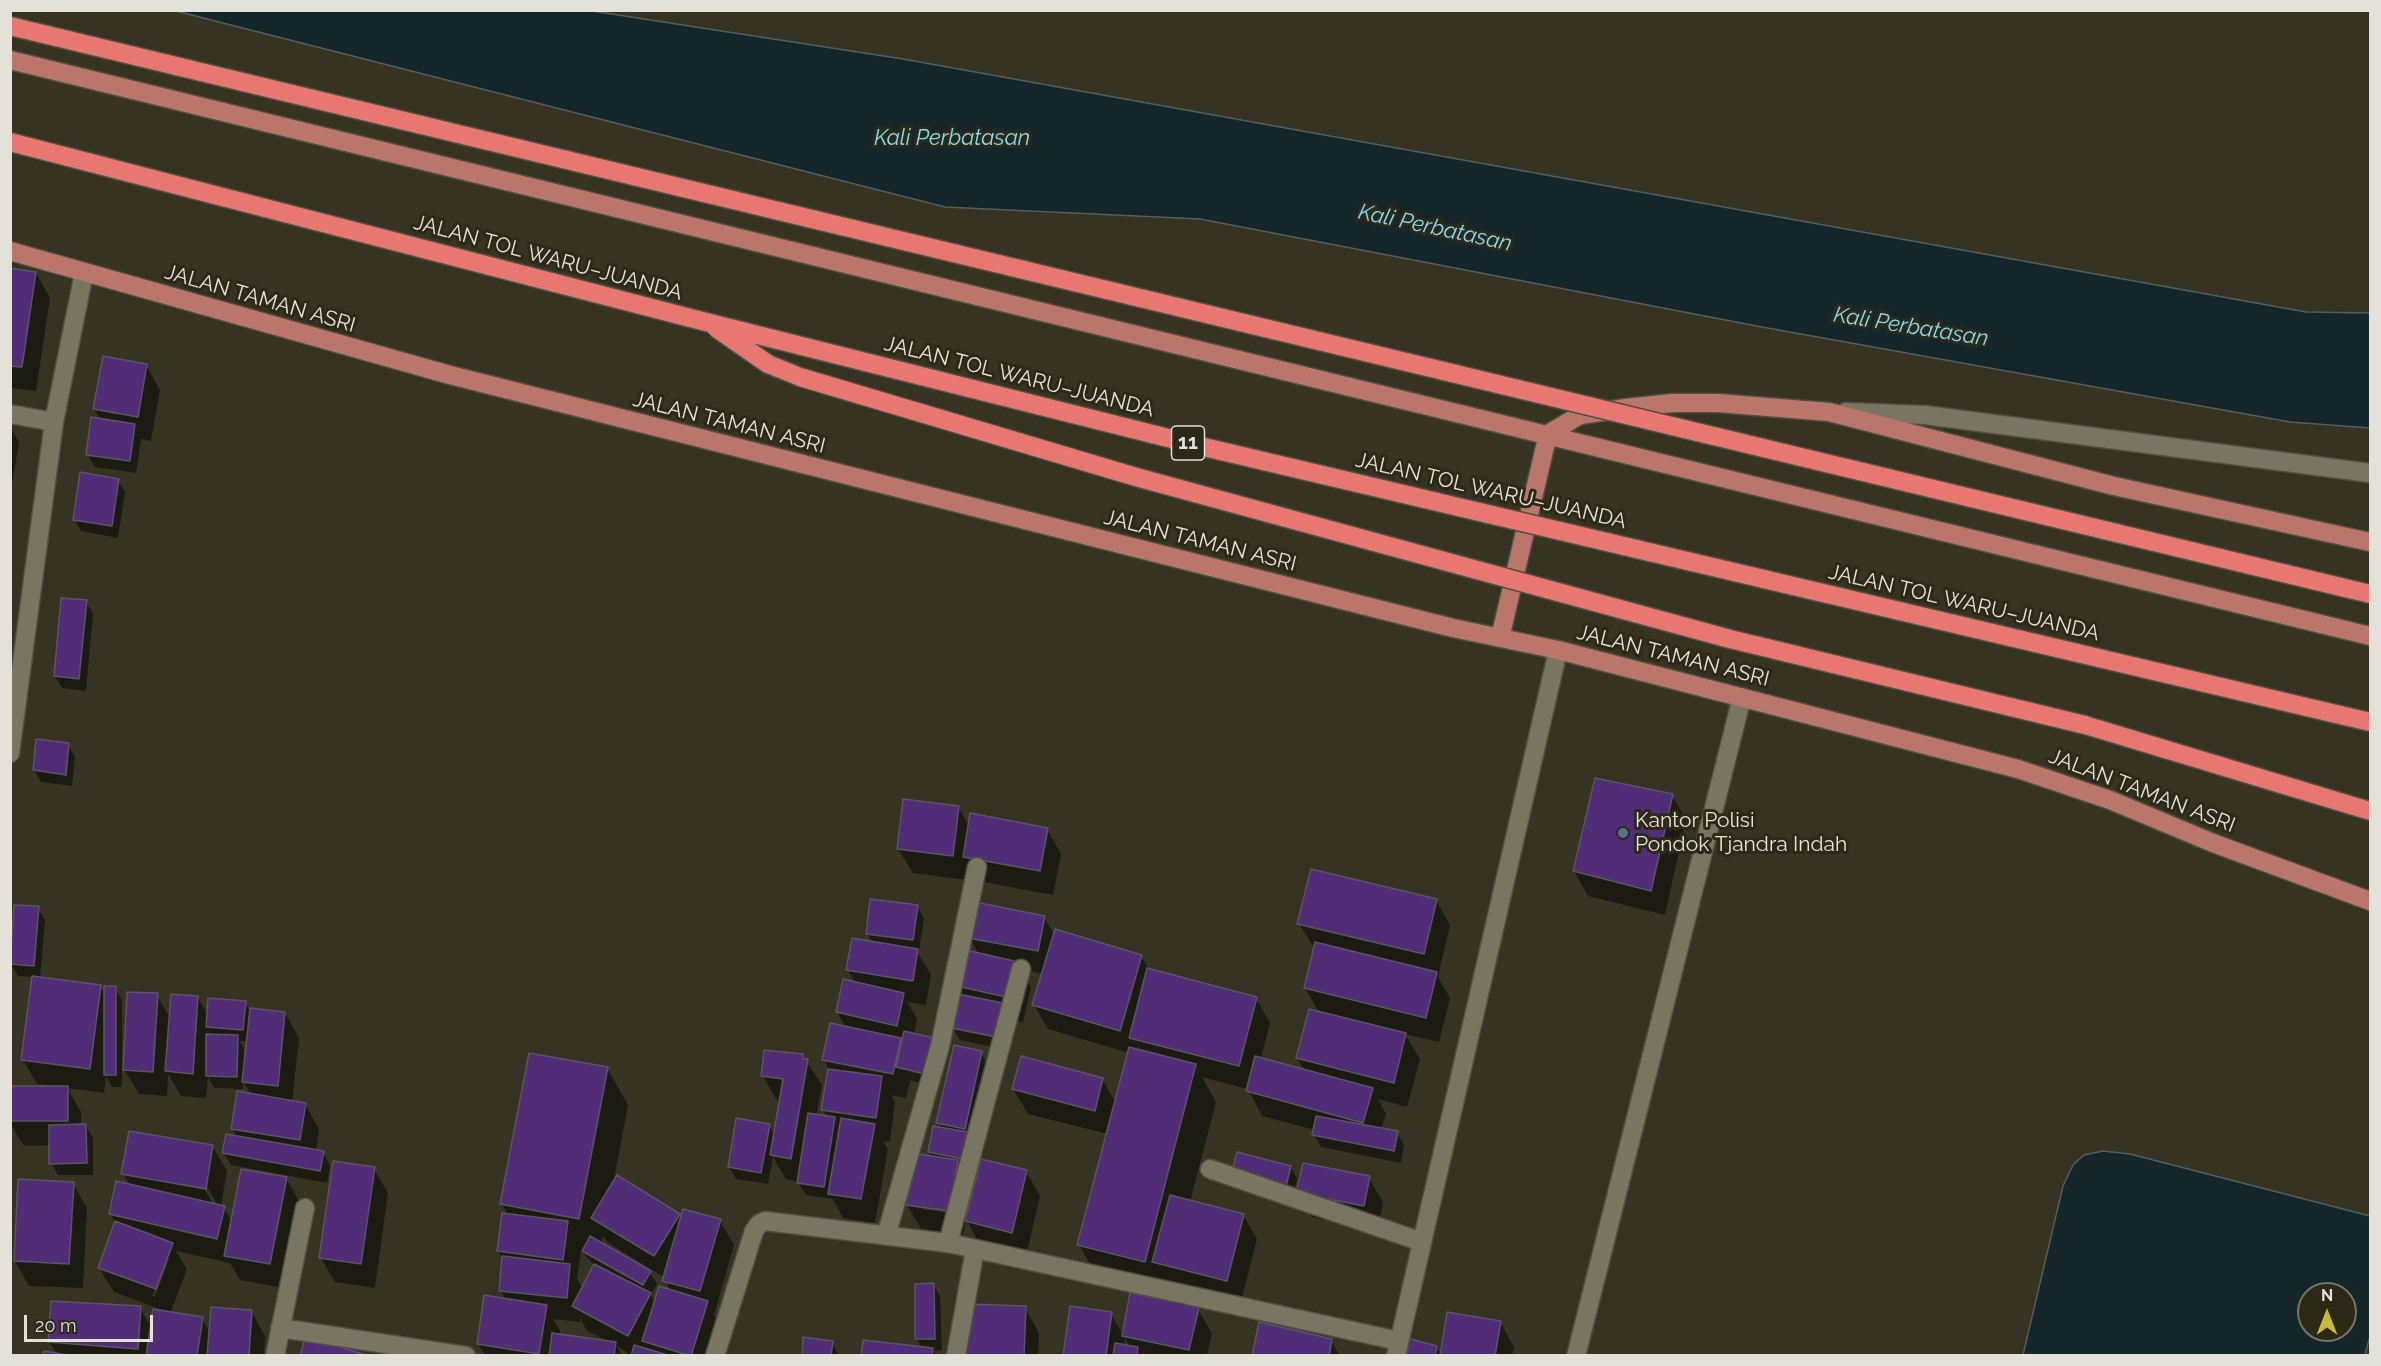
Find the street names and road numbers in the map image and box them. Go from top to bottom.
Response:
street label: JALAN TOL WARU–JUANDA [411,210,685,306]
street label: JALAN TAMAN ASRI [162,260,358,338]
street label: JALAN TOL WARU–JUANDA [881,331,1157,423]
street label: JALAN TAMAN ASRI [630,387,828,459]
road number: 11 [1172,426,1204,460]
street label: JALAN TOL WARU–JUANDA [1353,448,1629,534]
street label: JALAN TAMAN ASRI [1101,505,1299,577]
street label: JALAN TOL WARU–JUANDA [1826,560,2102,646]
street label: JALAN TAMAN ASRI [1574,620,1772,692]
street label: JALAN TAMAN ASRI [2045,744,2239,838]

